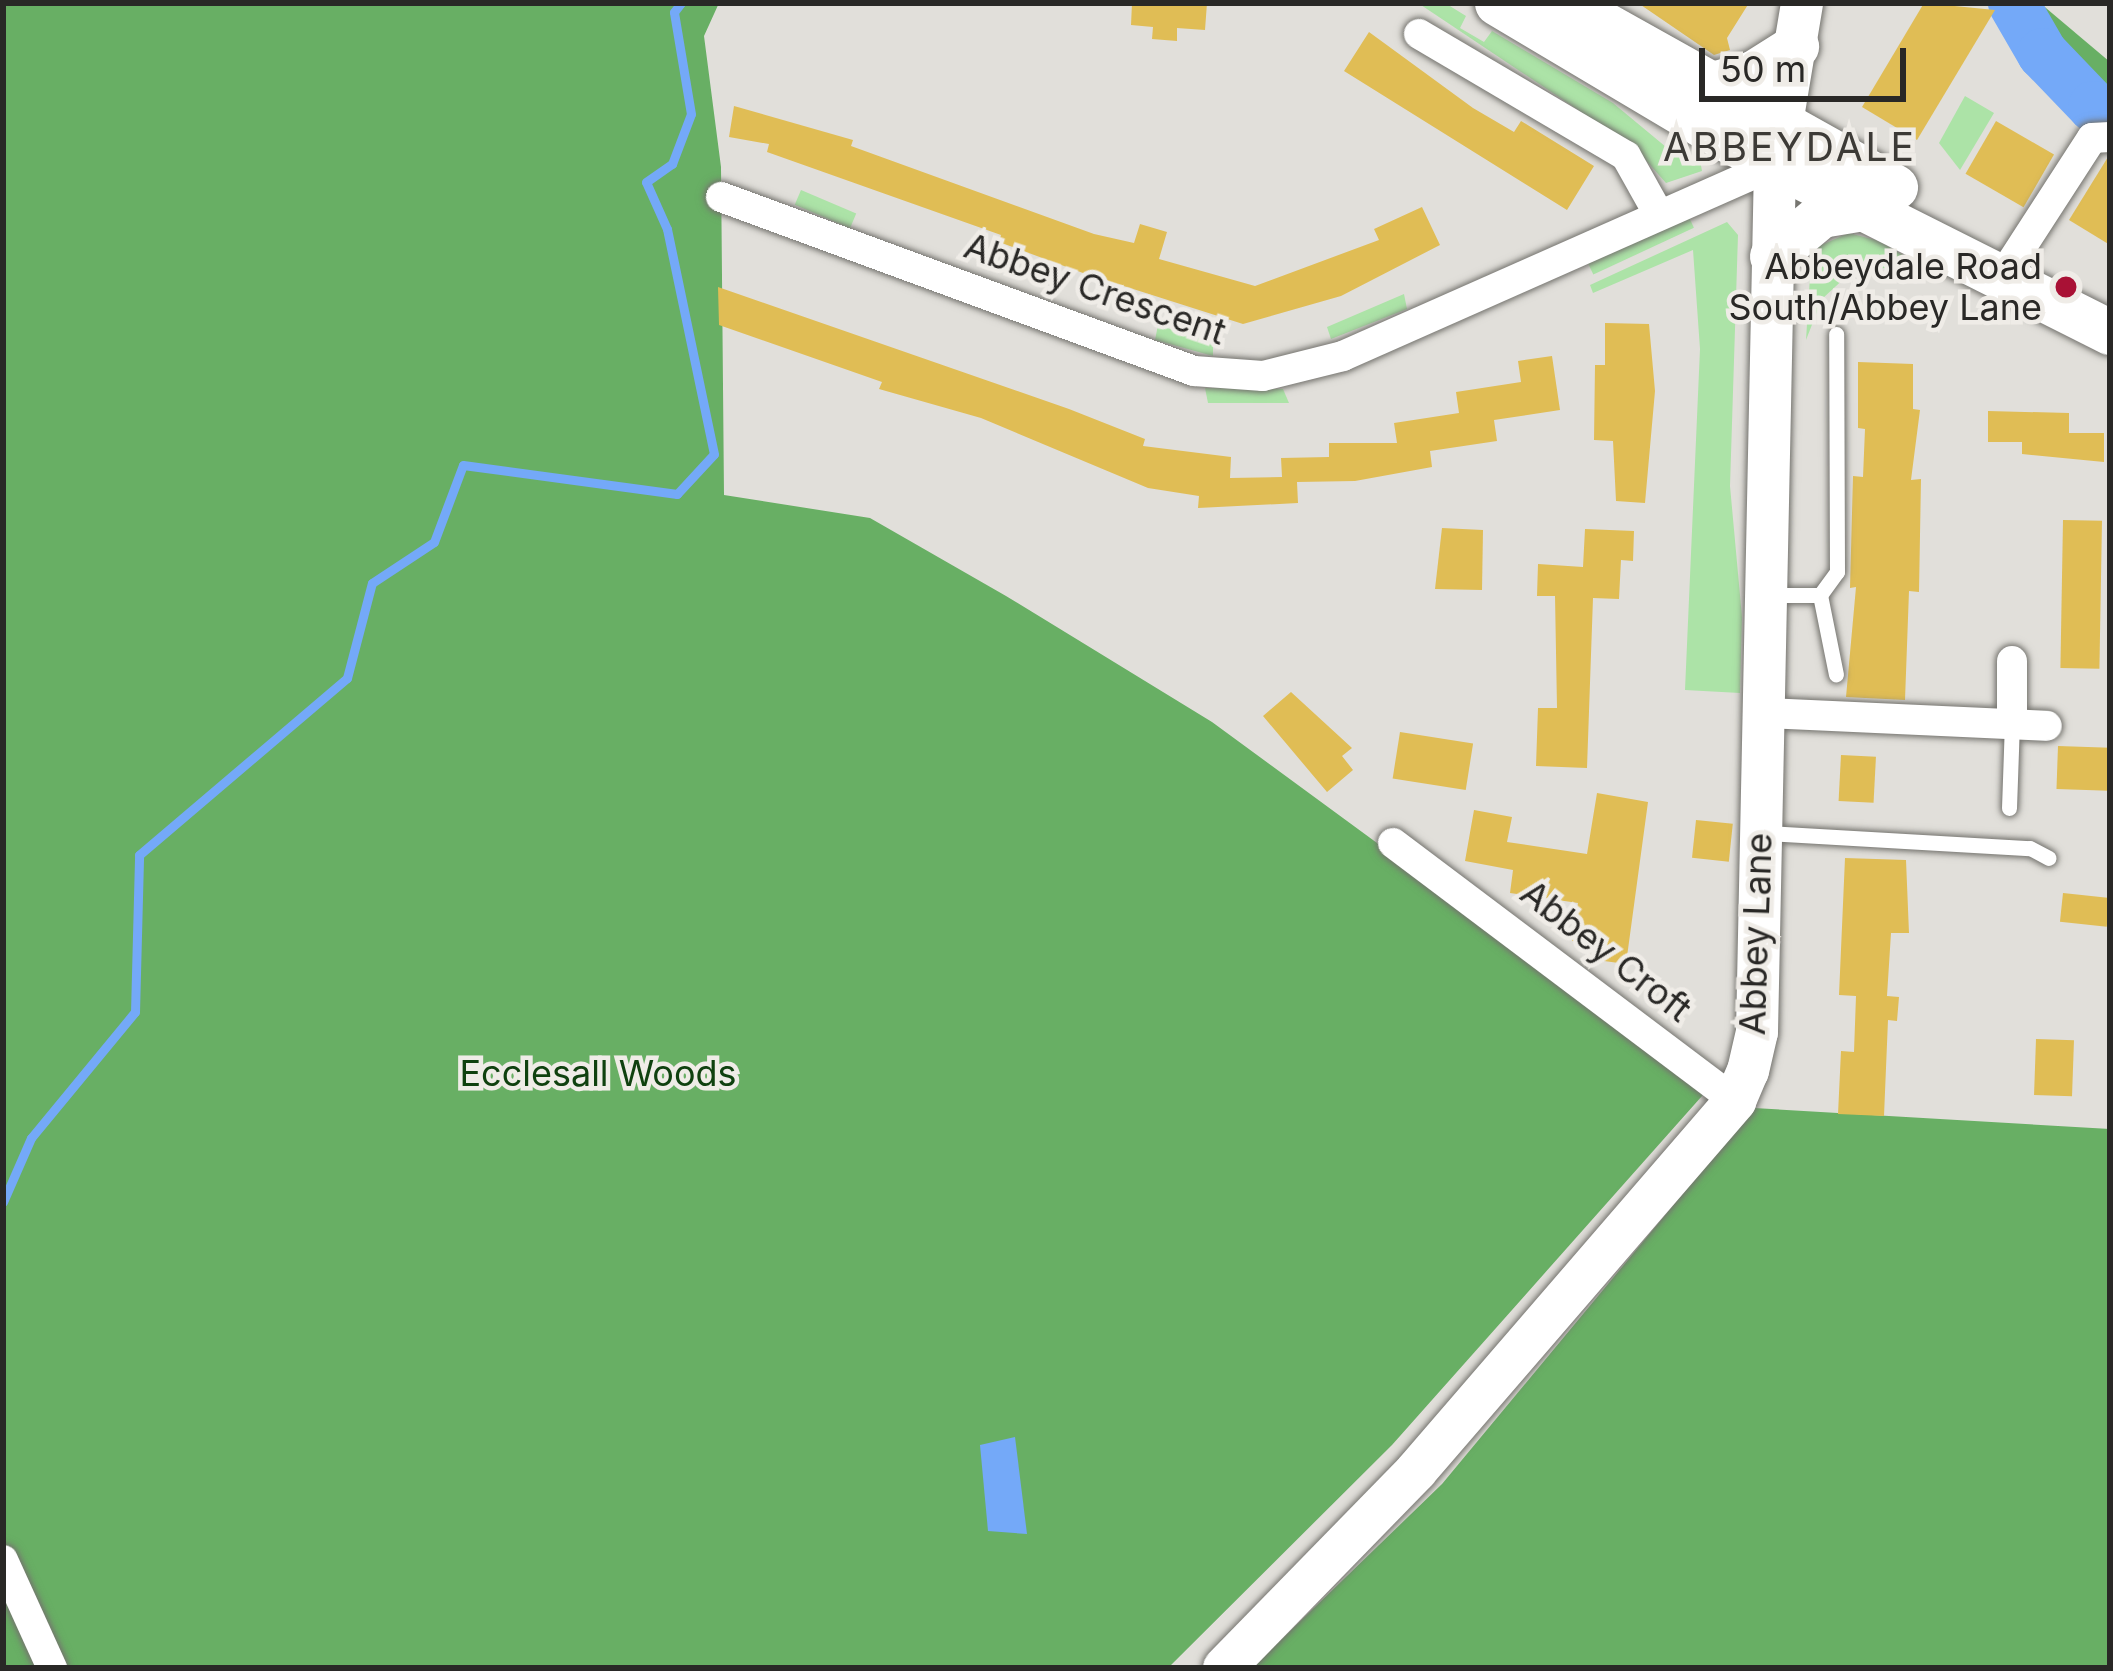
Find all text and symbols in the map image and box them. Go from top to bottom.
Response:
scale bar [1705,24,1912,98]
text: 50 m [1720,47,1806,91]
district label: ABBEYDALE [1663,124,1917,170]
street label: Abbey Crescent [959,224,1231,354]
place label: Abbeydale Road South/Abbey Lane [1728,244,2042,329]
marker: Abbeydale Road South/Abbey Lane [2053,274,2079,300]
street label: Abbey Lane [1731,832,1781,1036]
street label: Abbey Croft [1512,871,1700,1031]
park label: Ecclesall Woods [459,1052,737,1096]

